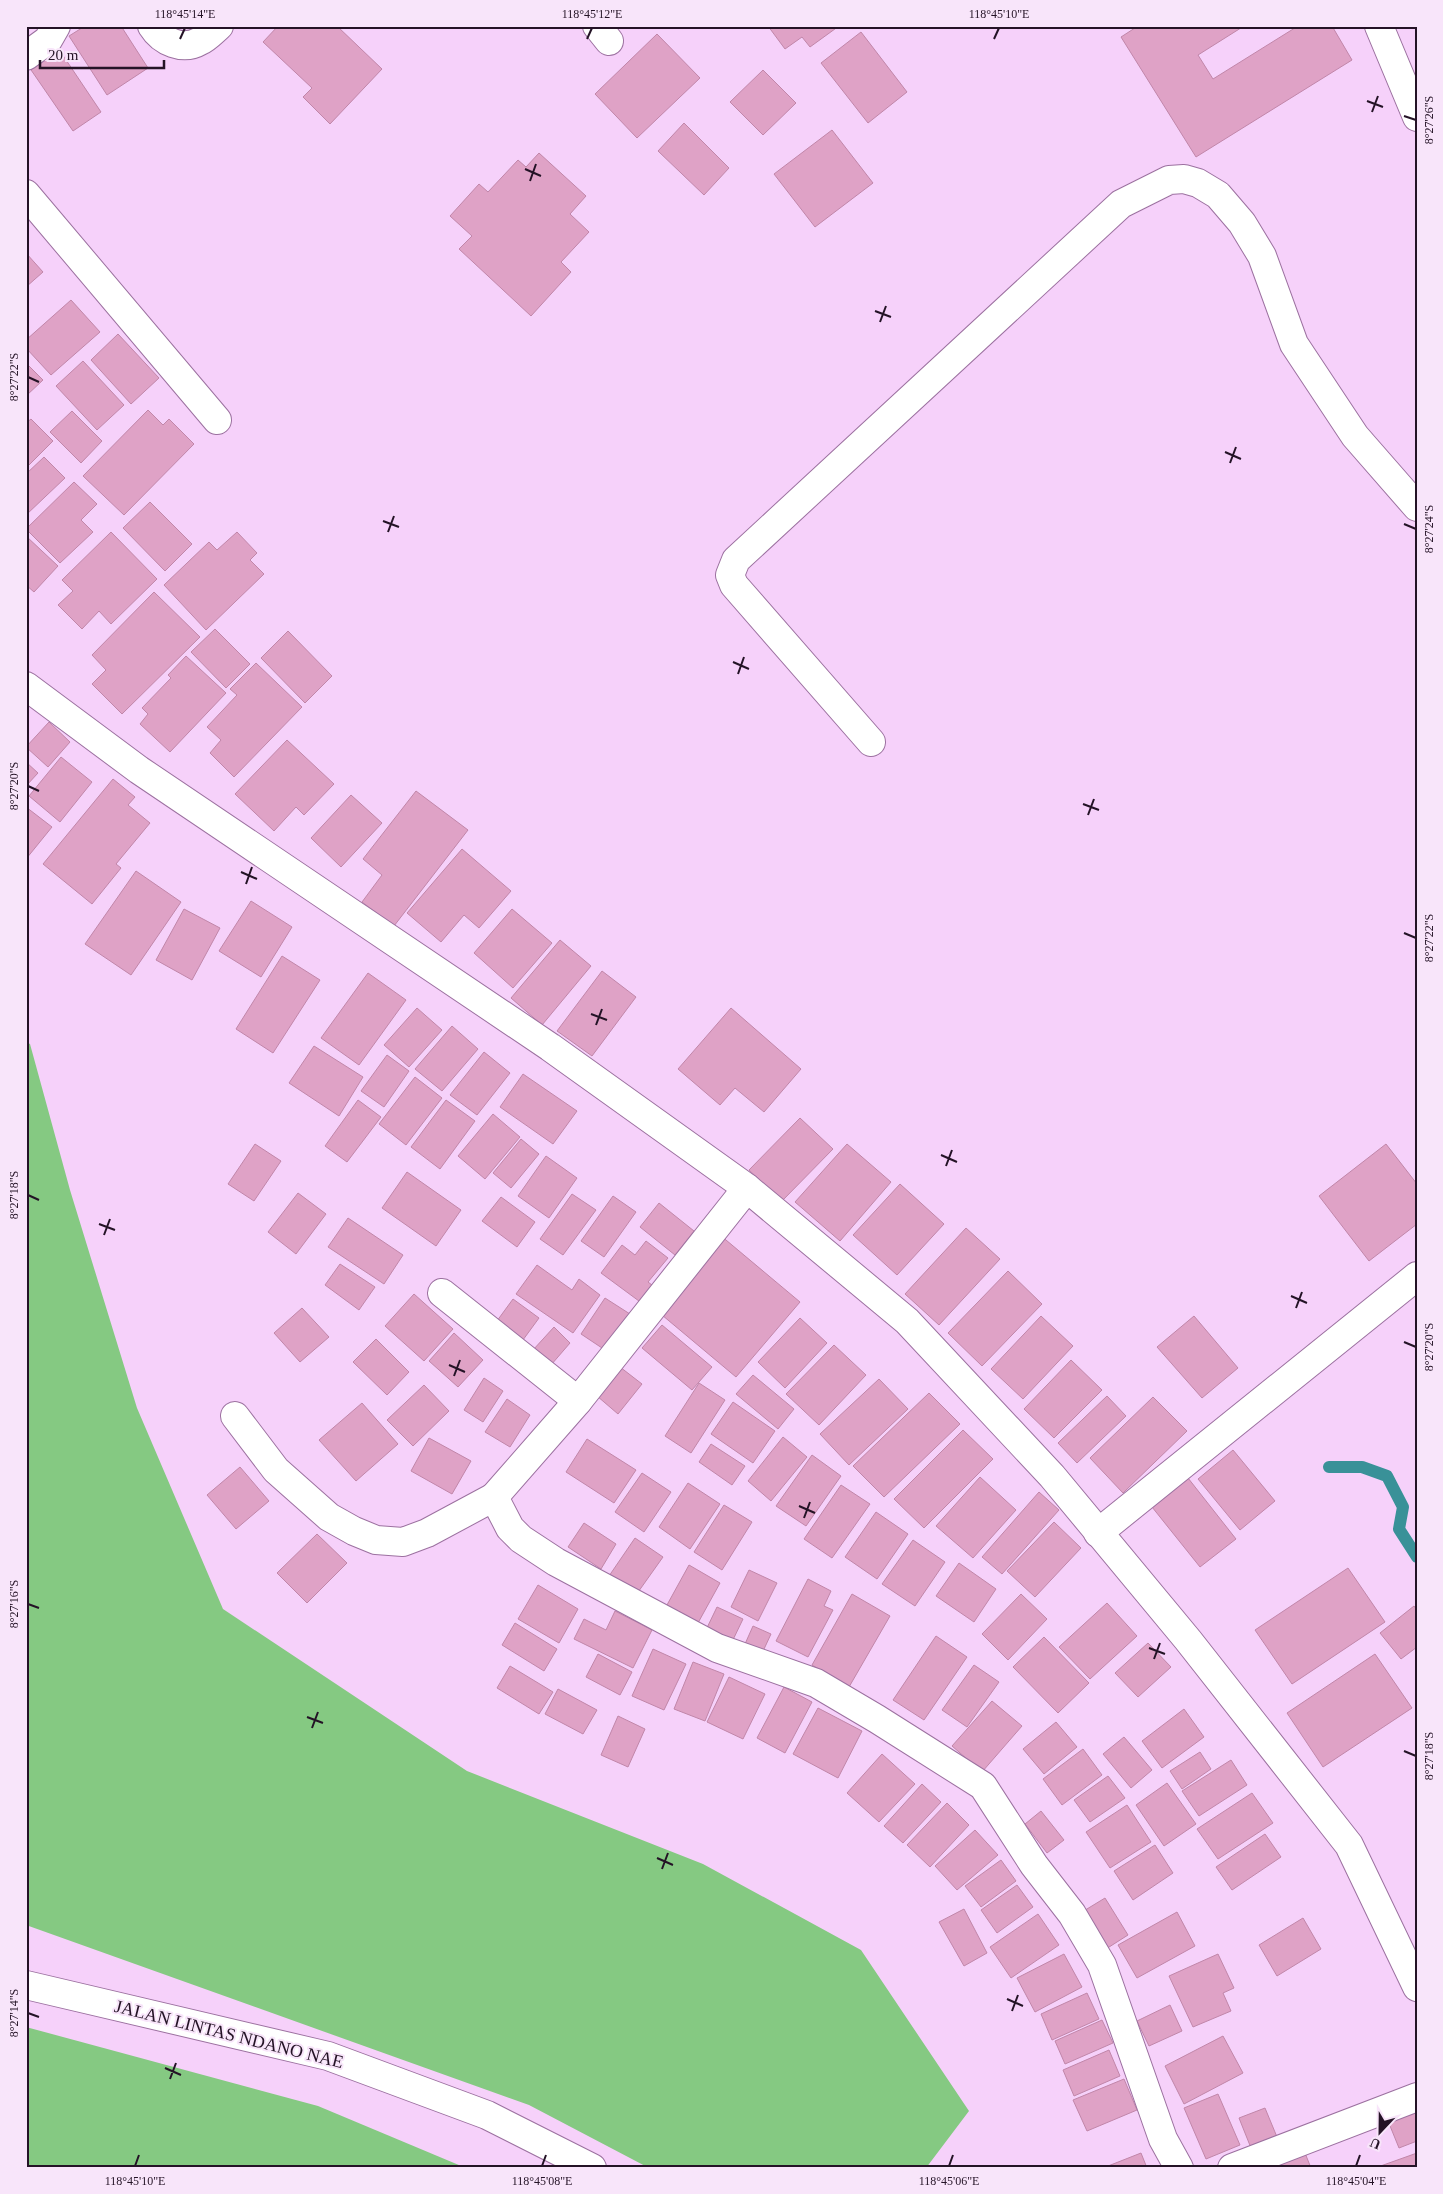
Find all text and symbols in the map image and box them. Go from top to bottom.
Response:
text: 118°45'14"E [155,7,215,21]
text: 118°45'12"E [562,7,622,21]
text: 118°45'10"E [969,7,1029,21]
scale bar [40,38,164,70]
text: 20 m [48,47,79,63]
text: 8°27'26"S [1422,96,1436,144]
text: 8°27'22"S [7,353,21,401]
text: 8°27'24"S [1422,505,1436,553]
text: 8°27'20"S [7,762,21,810]
text: 8°27'22"S [1422,914,1436,962]
text: 8°27'18"S [7,1171,21,1219]
text: 8°27'20"S [1422,1323,1436,1371]
text: 8°27'16"S [7,1580,21,1628]
text: 8°27'18"S [1422,1732,1436,1780]
text: 8°27'14"S [7,1989,21,2037]
street label: JALAN LINTAS NDANO NAE [113,1996,345,2072]
north arrow [1356,2106,1406,2156]
text: U [1368,2135,1383,2152]
text: 118°45'10"E [105,2174,165,2188]
text: 118°45'08"E [512,2174,572,2188]
text: 118°45'06"E [919,2174,979,2188]
text: 118°45'04"E [1326,2174,1386,2188]

